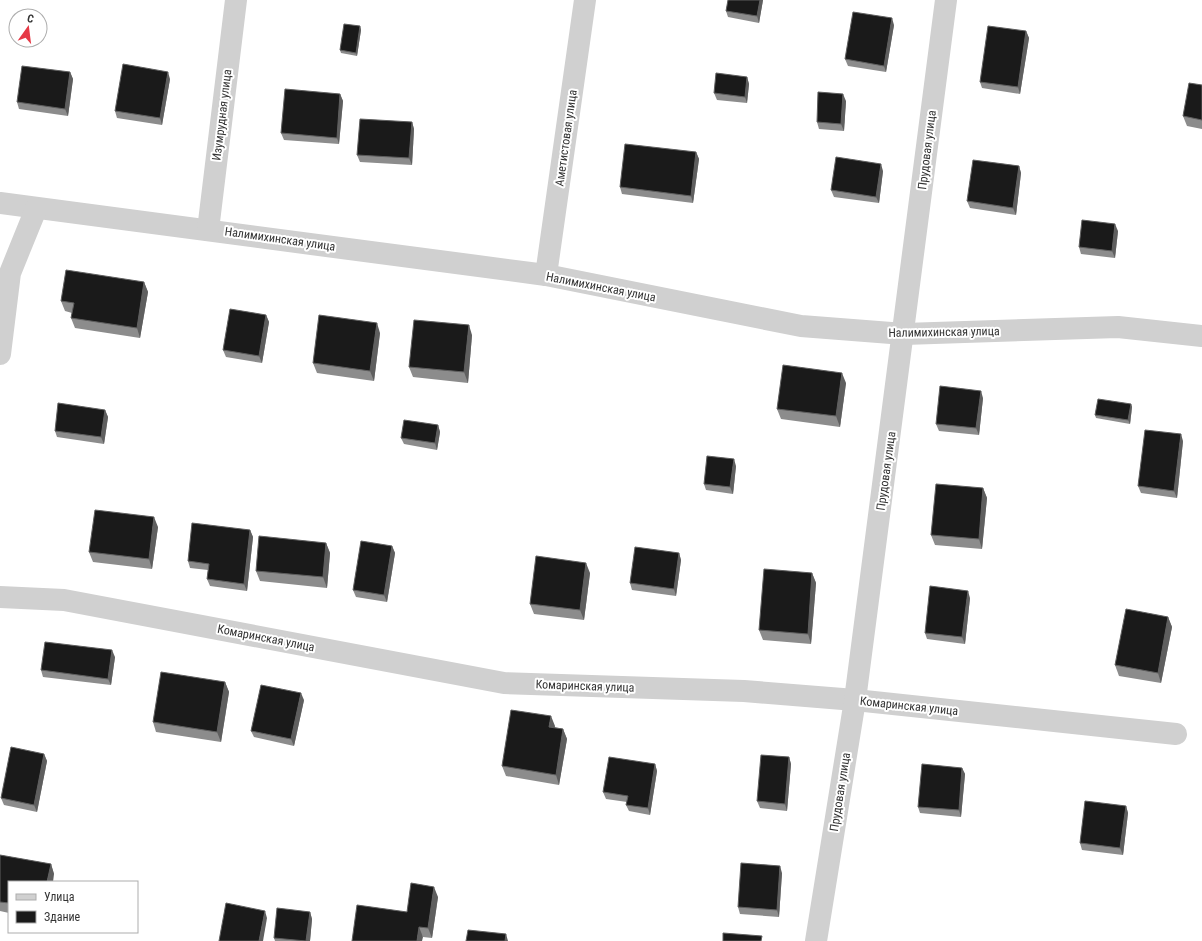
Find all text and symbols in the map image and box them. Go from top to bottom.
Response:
north arrow [8,8,48,48]
text: С [26,12,35,26]
street label: Изумрудная улица [209,68,235,161]
street label: Аметистовая улица [552,89,580,187]
street label: Прудовая улица [915,109,939,190]
street label: Налимихинская улица [224,224,336,254]
street label: Налимихинская улица [545,269,657,305]
street label: Налимихинская улица [888,324,1000,340]
street label: Прудовая улица [874,430,899,511]
street label: Комаринская улица [216,622,316,654]
street label: Комаринская улица [535,677,635,695]
street label: Комаринская улица [859,694,959,718]
street label: Прудовая улица [827,751,853,833]
legend [8,881,138,933]
text: Улица [44,890,75,904]
text: Здание [44,910,81,924]

